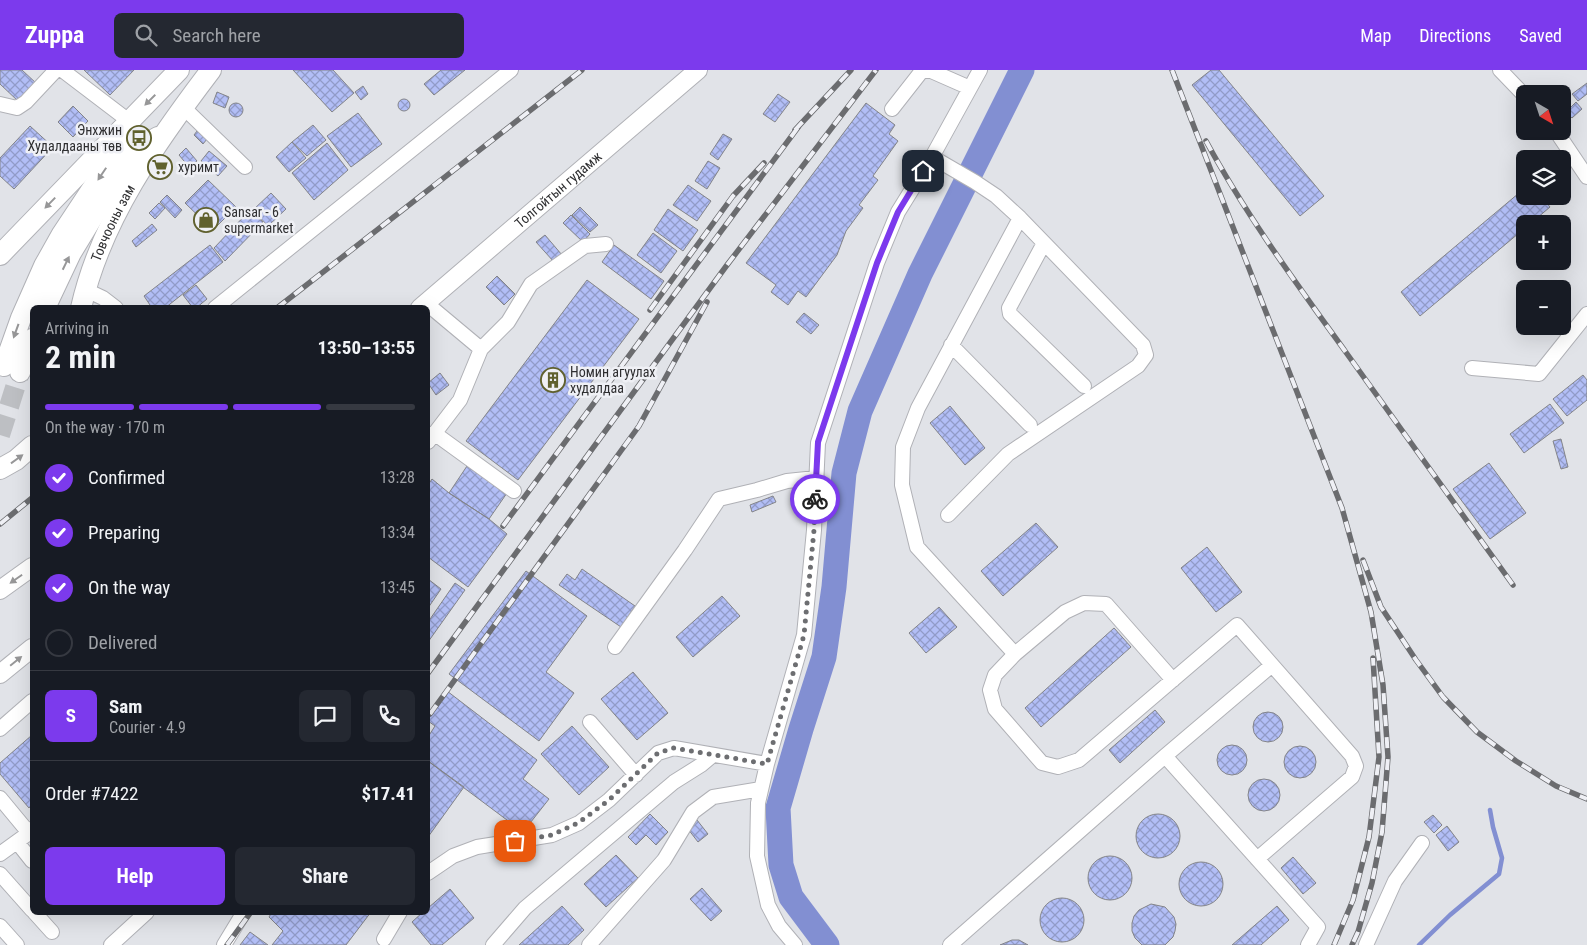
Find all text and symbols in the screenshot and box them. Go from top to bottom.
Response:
search box [114,13,464,58]
text: Zuppa [25,21,84,49]
icon: search [132,21,160,49]
text: Search here [172,24,261,47]
text: Map [1360,25,1391,46]
text: Directions [1419,25,1491,46]
text: Saved [1519,25,1562,46]
north arrow [1516,85,1571,140]
map controls [1516,85,1571,335]
one-way arrow [144,94,156,106]
place label: Энхжин Худалдааны төв [27,122,122,154]
bus stop icon: Энхжин Худалдааны төв [126,125,152,151]
street label: Толгойтын гудамж [512,148,605,231]
pin [902,150,944,192]
button: layers [1516,150,1571,205]
supermarket icon: хуримт [147,154,173,180]
icon: home [909,157,937,185]
place label: хуримт [178,159,219,175]
one-way arrow [97,167,107,180]
street label: Товчооны зам [88,182,138,264]
one-way arrow [45,196,57,208]
place label: Sansar - 6 supermarket [224,204,293,236]
shop icon: Sansar - 6 supermarket [193,207,219,233]
button: + [1516,215,1571,270]
one-way arrow [62,256,70,270]
button: − [1516,280,1571,335]
text: Arriving in [45,319,109,338]
one-way arrow [12,324,20,339]
text: 13:50–13:55 [317,336,415,359]
text: 2 min [45,338,116,376]
place label: Номин агуулах худалдаа [570,364,656,396]
building icon: Номин агуулах худалдаа [540,367,566,393]
text: On the way · 170 m [45,418,165,437]
one-way arrow [10,454,24,464]
icon: check [45,464,73,492]
text: Confirmed [88,466,165,489]
text: 13:28 [380,468,415,487]
courier [790,474,840,524]
icon: bike [801,485,829,513]
icon: check [45,519,73,547]
text: Preparing [88,521,160,544]
text: 13:34 [380,523,415,542]
one-way arrow [9,574,23,584]
icon: check [45,574,73,602]
text: On the way [88,576,170,599]
text: 13:45 [380,578,415,597]
text: Delivered [88,631,157,654]
one-way arrow [10,656,22,667]
button: chat [299,690,351,742]
button: phone [363,690,415,742]
text: Sam [109,695,142,718]
text: S [66,704,76,727]
text: Courier · 4.9 [109,718,186,737]
text: Order #7422 [45,782,138,805]
text: $17.41 [361,782,415,805]
pin [494,820,536,862]
icon: bag [501,827,529,855]
button: Help [45,847,225,905]
button: Share [235,847,415,905]

